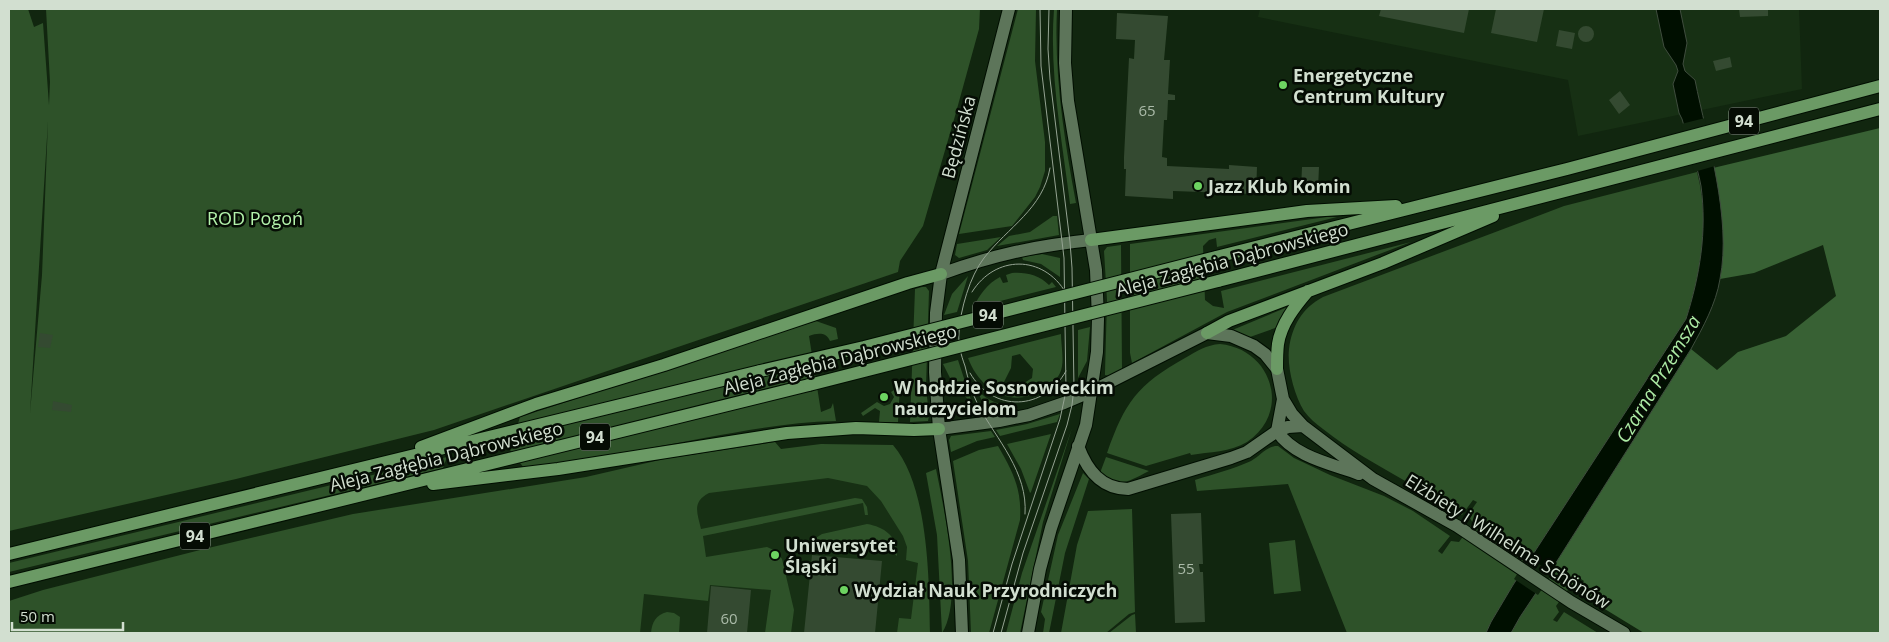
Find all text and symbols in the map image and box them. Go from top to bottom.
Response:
place label: Energetyczne Centrum Kultury [1293,63,1445,108]
marker: Energetyczne Centrum Kultury [1277,79,1289,91]
street label: Będzińska [935,93,981,181]
house number: 65 [1138,100,1156,120]
road number: 94 [1729,108,1759,134]
place label: Jazz Klub Komin [1206,174,1351,198]
marker: Jazz Klub Komin [1192,180,1204,192]
park label: ROD Pogoń [207,206,303,230]
street label: Aleja Zagłębia Dąbrowskiego [1113,216,1351,302]
road number: 94 [973,302,1003,328]
water label: Czarna Przemsza [1610,310,1707,448]
street label: Aleja Zagłębia Dąbrowskiego [721,318,959,400]
place label: W hołdzie Sosnowieckim nauczycielom [894,375,1114,420]
marker: W hołdzie Sosnowieckim nauczycielom [878,391,890,403]
street label: Aleja Zagłębia Dąbrowskiego [327,415,565,497]
road number: 94 [580,424,610,451]
street label: Elżbiety i Wilhelma Schönów [1401,468,1615,614]
road number: 94 [180,522,210,550]
place label: Uniwersytet Śląski [785,533,896,578]
marker: Uniwersytet Śląski [769,549,781,561]
house number: 55 [1177,558,1195,578]
place label: Wydział Nauk Przyrodniczych [854,578,1117,602]
marker: Wydział Nauk Przyrodniczych [838,584,850,596]
scale bar [12,600,124,632]
text: 50 m [20,606,55,626]
house number: 60 [720,608,738,628]

